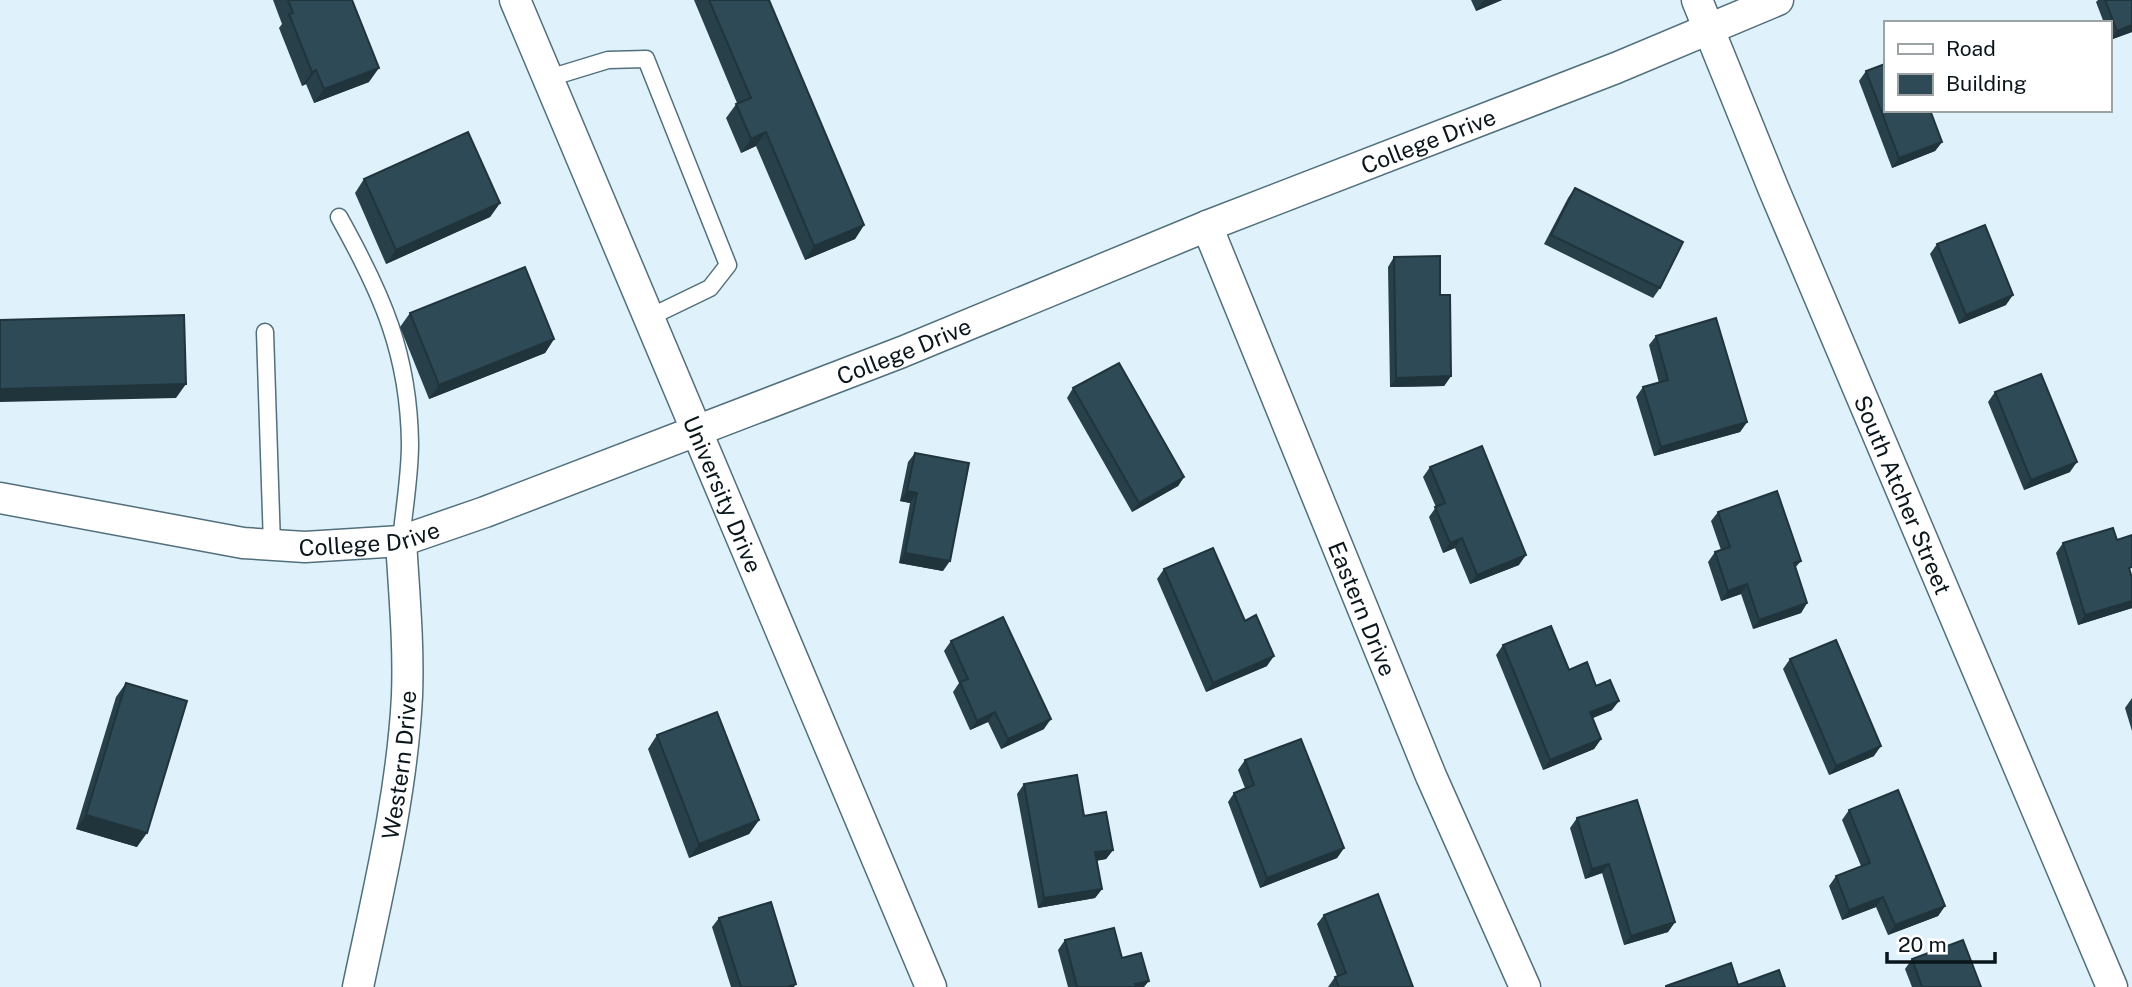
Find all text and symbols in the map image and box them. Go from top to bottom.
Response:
legend [1884,21,2111,112]
text: Road [1946,36,1996,61]
text: Building [1946,71,2027,96]
street label: College Drive [1357,102,1499,179]
street label: College Drive [833,312,975,389]
street label: South Atcher Street [1849,391,1957,598]
street label: University Drive [678,411,768,576]
street label: College Drive [298,515,443,561]
street label: Eastern Drive [1323,537,1402,680]
street label: Western Drive [376,690,421,841]
scale bar [1887,920,1996,964]
text: 20 m [1898,932,1947,957]

